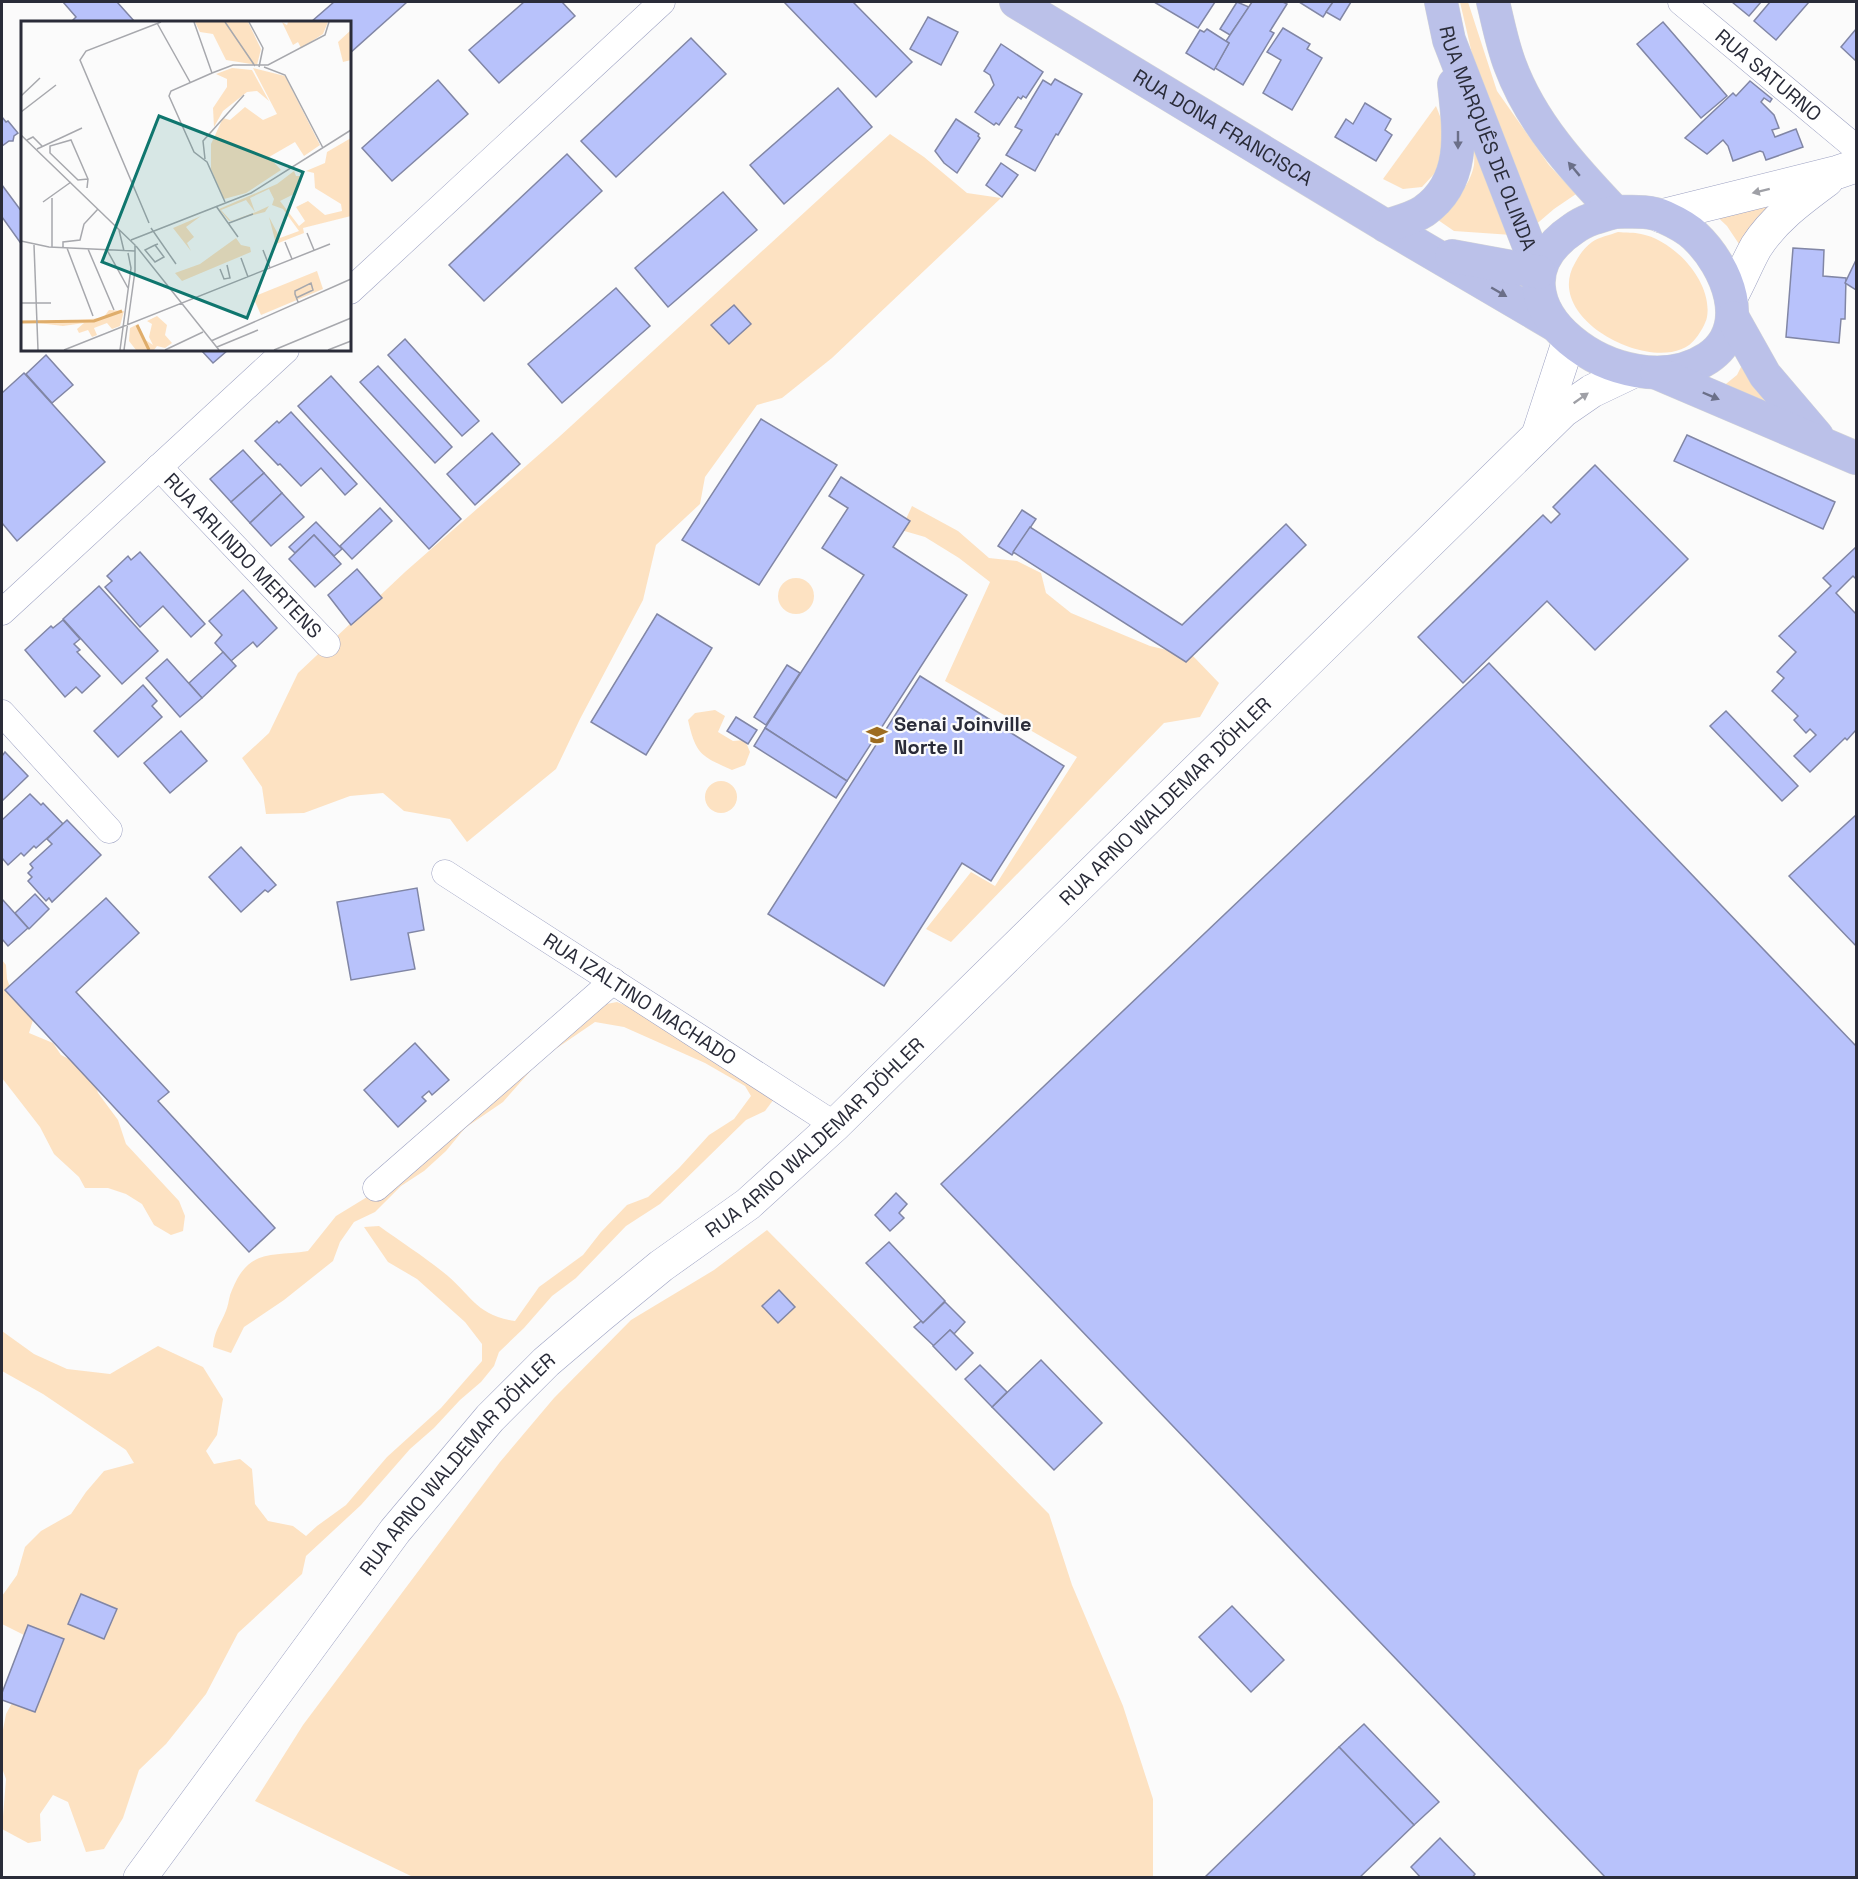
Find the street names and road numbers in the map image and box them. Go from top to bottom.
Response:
street label: RUA MARQUÊS DE OLINDA [1433,23,1543,255]
street label: RUA SATURNO [1710,23,1827,127]
street label: RUA DONA FRANCISCA [1128,63,1318,192]
street label: RUA ARLINDO MERTENS [158,467,328,644]
street label: RUA ARNO WALDEMAR DÖHLER [1053,691,1277,911]
street label: RUA IZALTINO MACHADO [538,927,741,1071]
street label: RUA ARNO WALDEMAR DÖHLER [700,1032,930,1243]
street label: RUA ARNO WALDEMAR DÖHLER [354,1347,561,1581]

